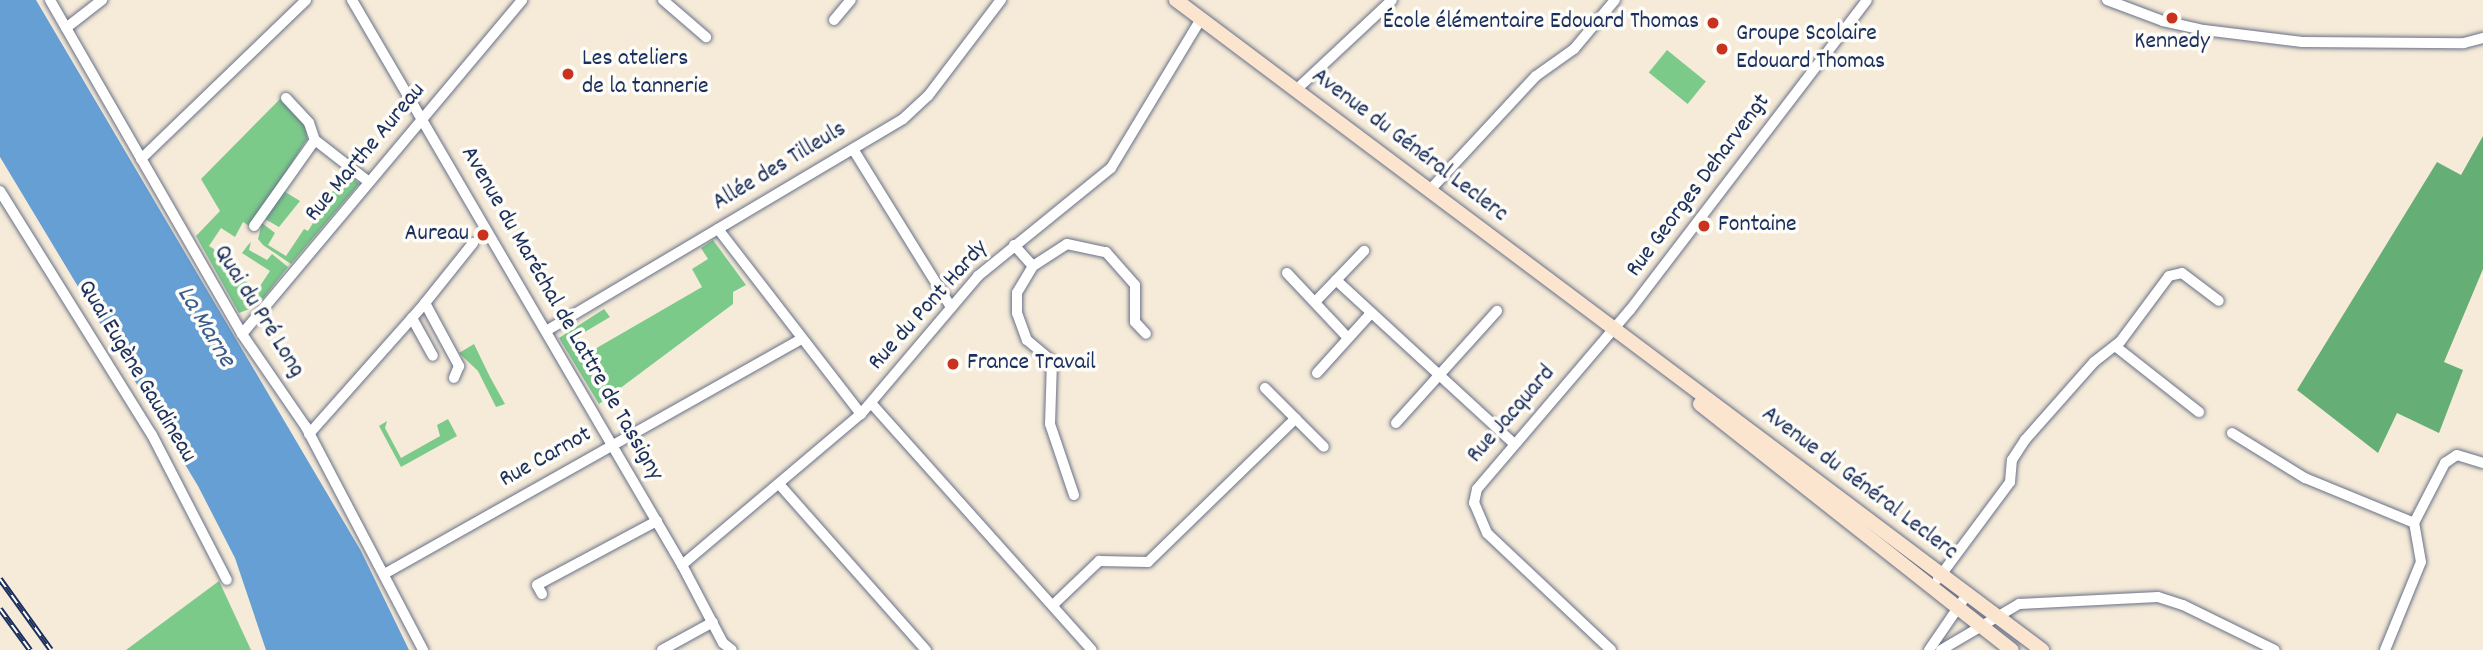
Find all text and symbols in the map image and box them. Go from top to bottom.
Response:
place label: École élémentaire Edouard Thomas [1383,9,1699,37]
marker: Kennedy [2164,10,2180,26]
marker: École élémentaire Edouard Thomas [1705,15,1721,31]
place label: Groupe Scolaire Edouard Thomas [1736,21,1885,77]
place label: Kennedy [2134,29,2210,57]
marker: Groupe Scolaire Edouard Thomas [1714,41,1730,57]
place label: Les ateliers de la tannerie [582,46,708,102]
street label: Avenue du Général Leclerc [1305,63,1513,229]
marker: Les ateliers de la tannerie [560,66,576,82]
street label: Rue Marthe Aureau [299,78,433,228]
street label: Rue Georges Deharvengt [1621,89,1777,283]
street label: Allée des Tilleuls [708,116,852,218]
street label: Avenue du Maréchal de Lattre de Tassigny [453,142,669,486]
place label: Fontaine [1718,212,1797,240]
marker: Fontaine [1696,218,1712,234]
place label: Aureau [404,221,469,249]
marker: Aureau [475,227,491,243]
street label: Rue du Pont Hardy [863,235,995,377]
street label: Quai du Pré Long [206,241,310,383]
street label: Quai Eugène Gaudineau [70,276,202,468]
water label: La Marne [169,281,241,373]
place label: France Travail [967,350,1096,378]
marker: France Travail [945,356,961,372]
street label: Rue Jacquard [1462,360,1562,470]
street label: Avenue du Général Leclerc [1755,401,1963,567]
street label: Rue Carnot [495,421,597,495]

